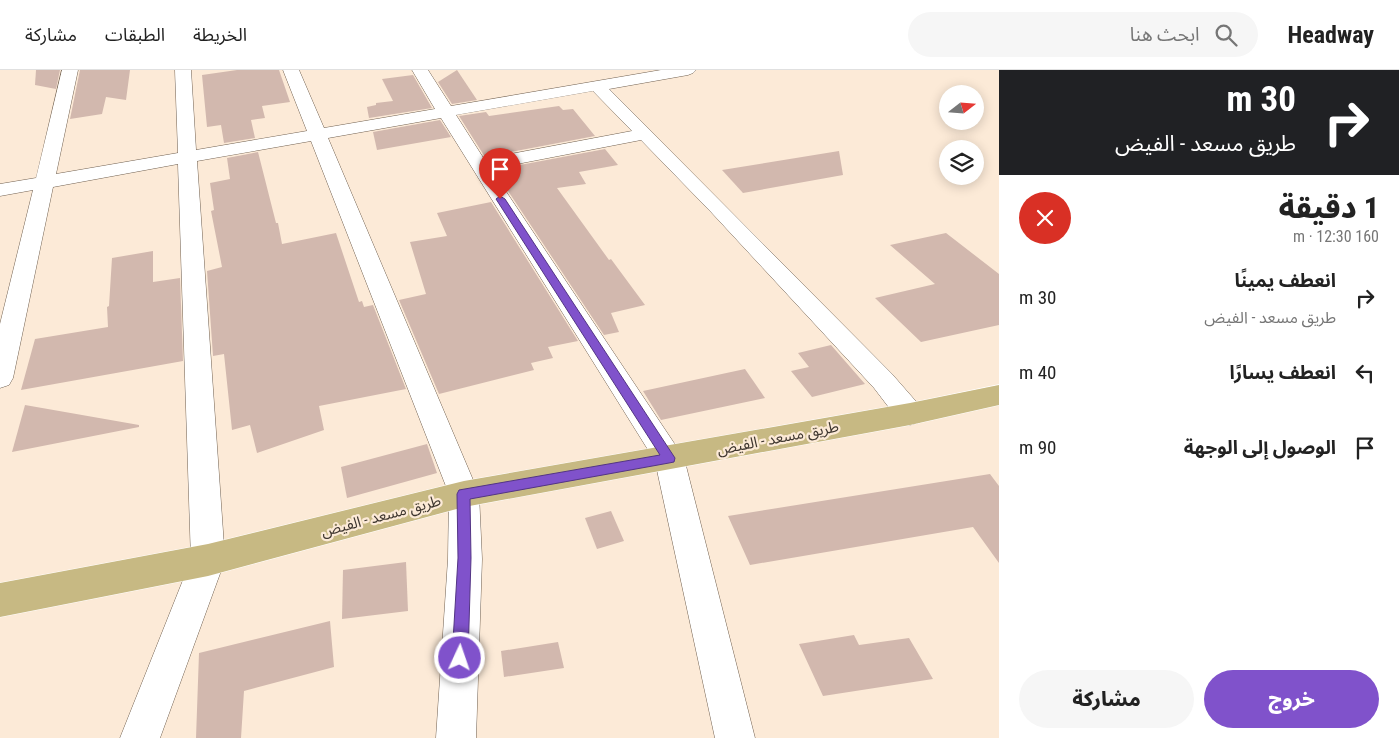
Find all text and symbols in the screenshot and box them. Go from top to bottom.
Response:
search box [908,12,1258,57]
icon: search [1212,21,1240,49]
text: Headway [1288,21,1374,49]
text: ابحث هنا [1130,23,1200,46]
text: مشاركة [25,24,77,45]
text: الطبقات [105,24,165,45]
text: الخريطة [193,24,247,45]
text: 30 m [1227,79,1296,120]
north arrow [939,85,984,130]
map controls [939,85,984,185]
icon: right [1314,90,1379,155]
text: طريق مسعد - الفيض [1115,131,1296,156]
button: layers [939,140,984,185]
pin [479,148,521,199]
icon: arrive [486,155,514,183]
text: 1 دقيقة [1279,190,1379,225]
button: close [1019,192,1071,244]
text: 160 m · 12:30 [1293,227,1379,246]
text: انعطف يمينًا [1234,269,1336,292]
icon: right [1351,284,1379,312]
text: 30 m [1019,286,1056,309]
text: طريق مسعد - الفيض [1204,308,1336,327]
icon: left [1351,359,1379,387]
text: 40 m [1019,361,1056,384]
text: انعطف يسارًا [1230,361,1336,384]
street label: طريق مسعد - الفيض [716,417,841,460]
icon: arrive [1351,434,1379,462]
text: 90 m [1019,436,1056,459]
text: الوصول إلى الوجهة [1184,436,1336,459]
street label: طريق مسعد - الفيض [319,491,443,542]
position arrow [433,631,485,683]
button: مشاركة [1019,670,1194,728]
button: خروج [1204,670,1379,728]

